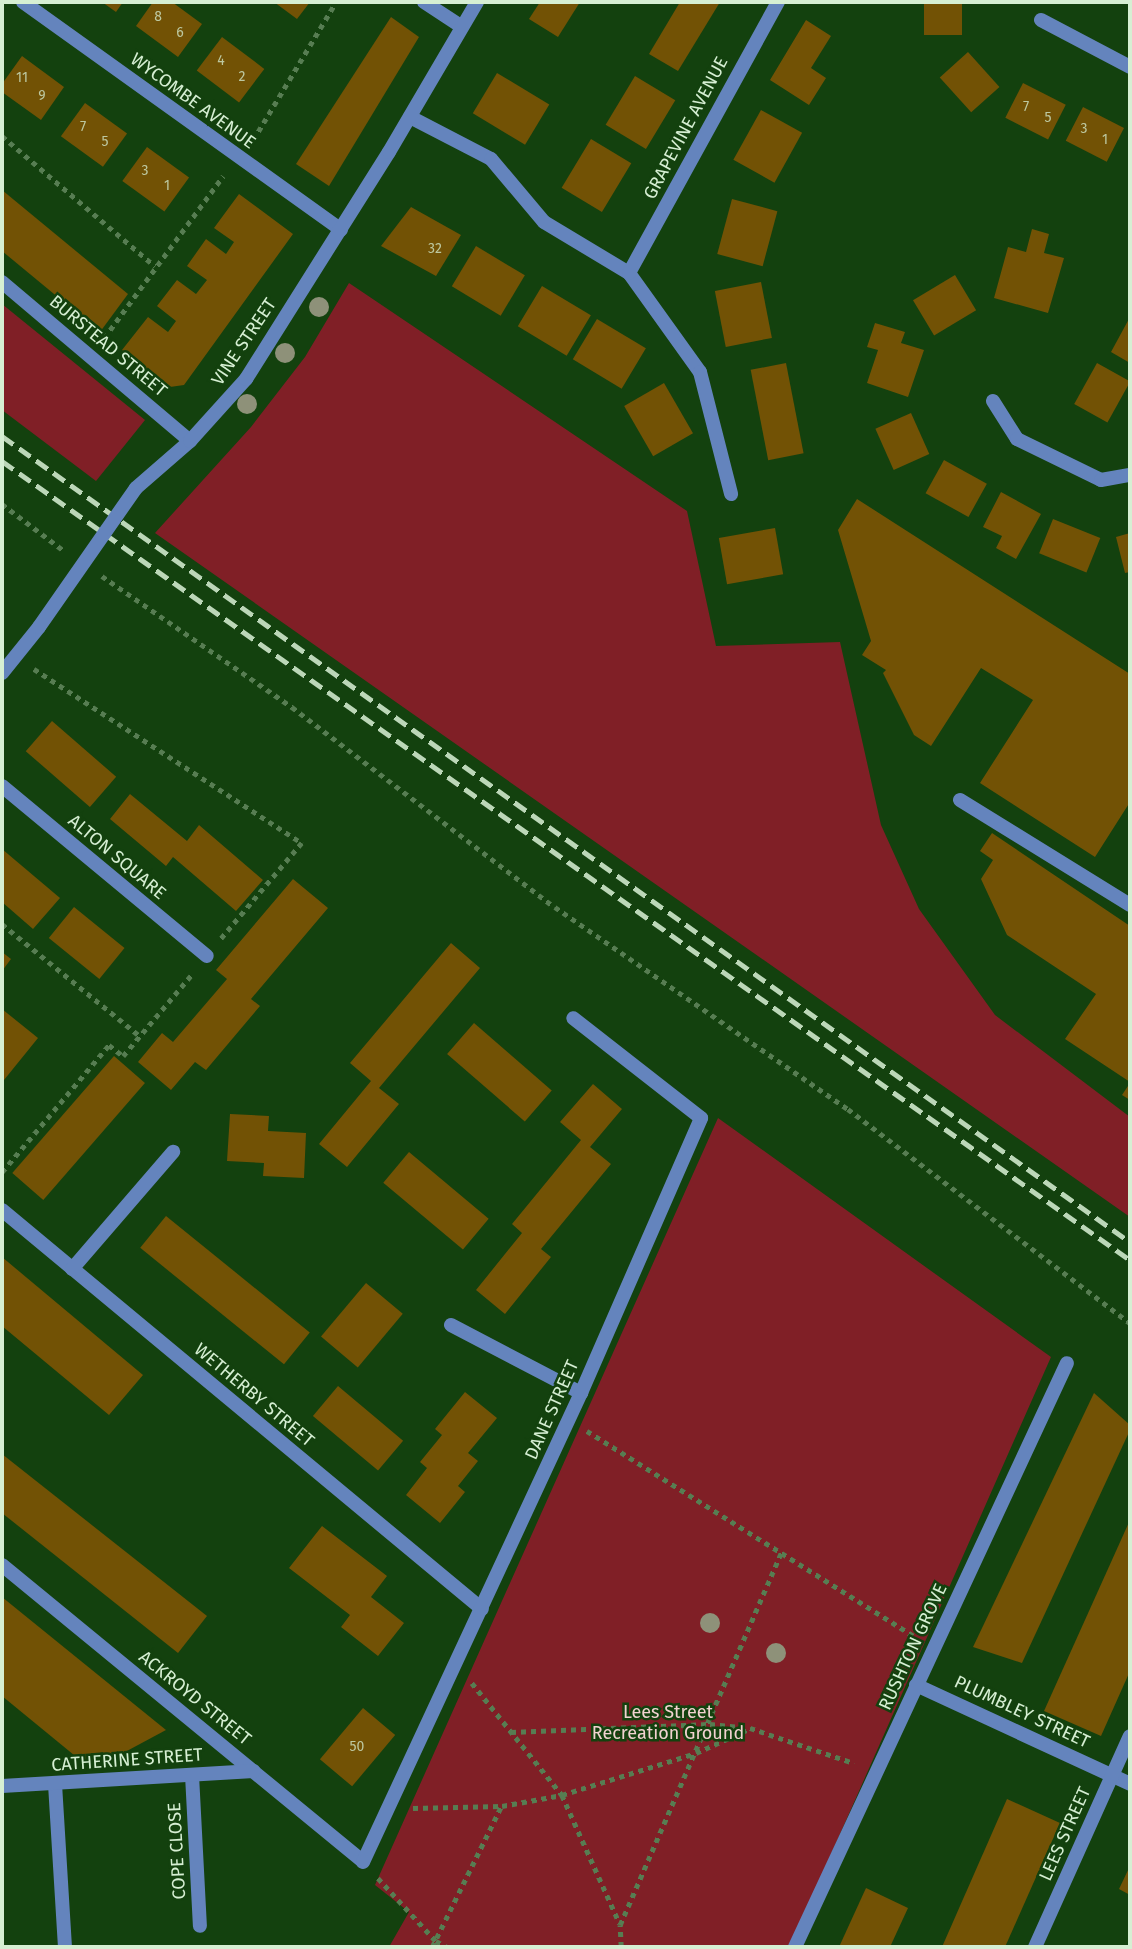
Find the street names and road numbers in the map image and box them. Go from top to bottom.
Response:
street label: WYCOMBE AVENUE [126,48,260,154]
street label: GRAPEVINE AVENUE [639,53,733,203]
street label: BURSTEAD STREET [45,291,171,401]
street label: VINE STREET [207,294,281,390]
street label: ALTON SQUARE [64,810,170,904]
street label: WETHERBY STREET [190,1339,318,1451]
street label: DANE STREET [520,1357,584,1463]
street label: RUSHTON GROVE [874,1580,952,1714]
street label: ACKROYD STREET [135,1646,255,1750]
street label: PLUMBLEY STREET [951,1671,1093,1753]
street label: CATHERINE STREET [51,1744,203,1776]
street label: LEES STREET [1035,1784,1095,1884]
street label: COPE CLOSE [164,1802,190,1900]

